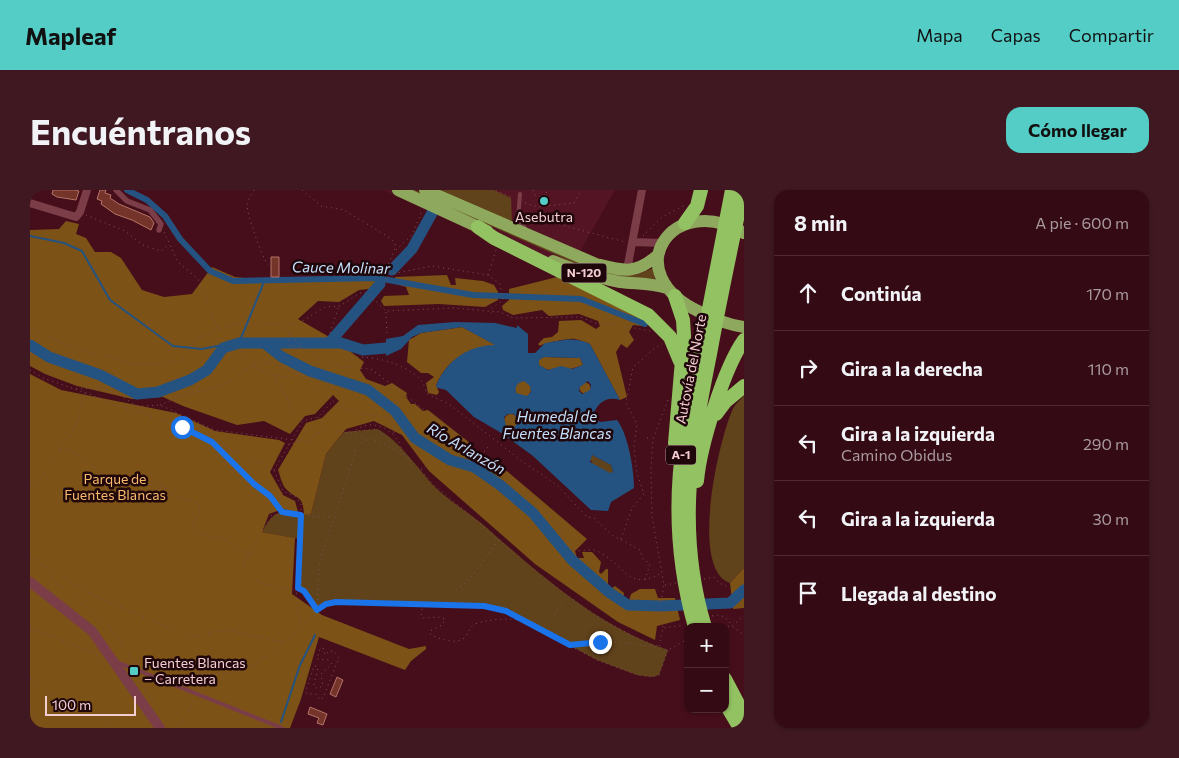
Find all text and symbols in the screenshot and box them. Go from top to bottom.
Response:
text: Mapleaf [25,21,116,50]
text: Mapa [916,24,963,46]
text: Capas [991,24,1041,46]
text: Compartir [1069,24,1154,46]
button: Cómo llegar [1006,107,1149,153]
text: Encuéntranos [30,109,251,152]
marker: Asebutra [538,195,550,207]
place label: Asebutra [515,208,573,225]
text: 8 min [794,210,847,235]
text: A pie · 600 m [1035,213,1129,232]
water label: Cauce Molinar [292,257,391,277]
road number: N-120 [562,264,606,282]
icon: ahead [794,279,822,307]
text: Continúa [841,282,922,305]
text: 170 m [1086,284,1129,303]
street label: Autovía del Norte [672,313,709,425]
icon: right [794,354,822,382]
text: Gira a la derecha [841,357,983,380]
text: 110 m [1088,359,1129,378]
water label: Humedal de Fuentes Blancas [503,407,612,442]
route start [171,416,194,439]
water label: Río Arlanzón [424,419,509,478]
text: Gira a la izquierda [841,422,995,445]
icon: left [794,429,822,457]
text: 290 m [1083,434,1129,453]
text: Camino Obidus [841,445,952,464]
road number: A-1 [666,446,696,464]
park label: Parque de Fuentes Blancas [64,470,166,503]
icon: left [794,504,822,532]
text: Gira a la izquierda [841,507,995,530]
text: 30 m [1092,509,1129,528]
icon: arrive [794,579,822,607]
text: Llegada al destino [841,582,997,605]
map controls [684,623,729,713]
button: + [684,623,729,668]
route end [589,631,612,654]
place label: Fuentes Blancas – Carretera [144,654,246,687]
marker: Fuentes Blancas – Carretera [128,665,140,677]
button: − [684,668,729,713]
scale bar [45,693,136,716]
text: 100 m [52,696,91,713]

